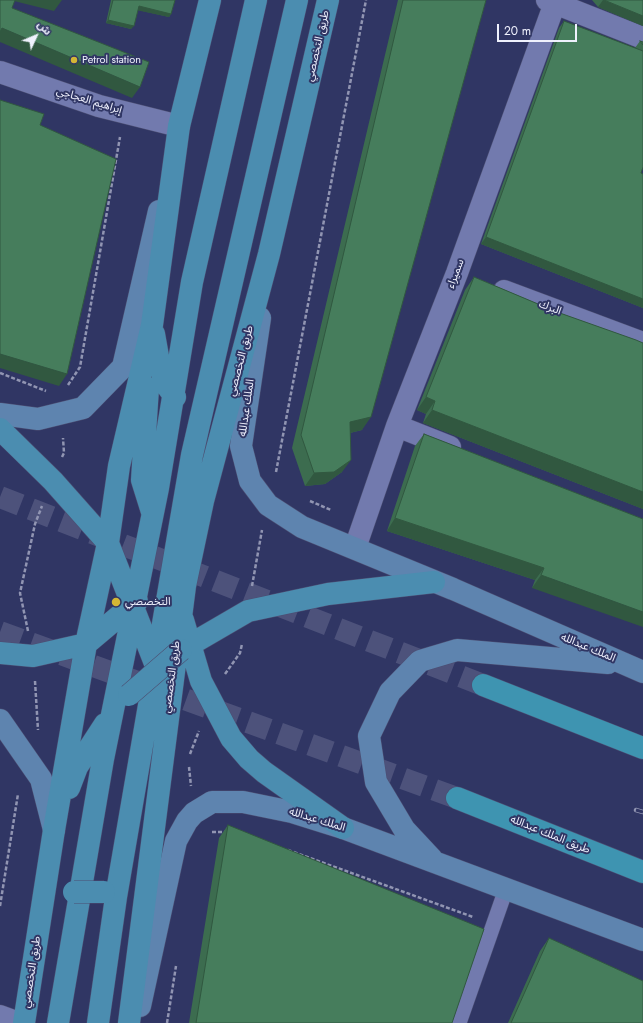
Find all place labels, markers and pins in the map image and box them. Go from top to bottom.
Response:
place label: Petrol station [82,53,141,67]
marker: Petrol station [69,55,79,65]
place label: التخصصي [125,595,171,609]
marker: التخصصي [110,596,122,608]

